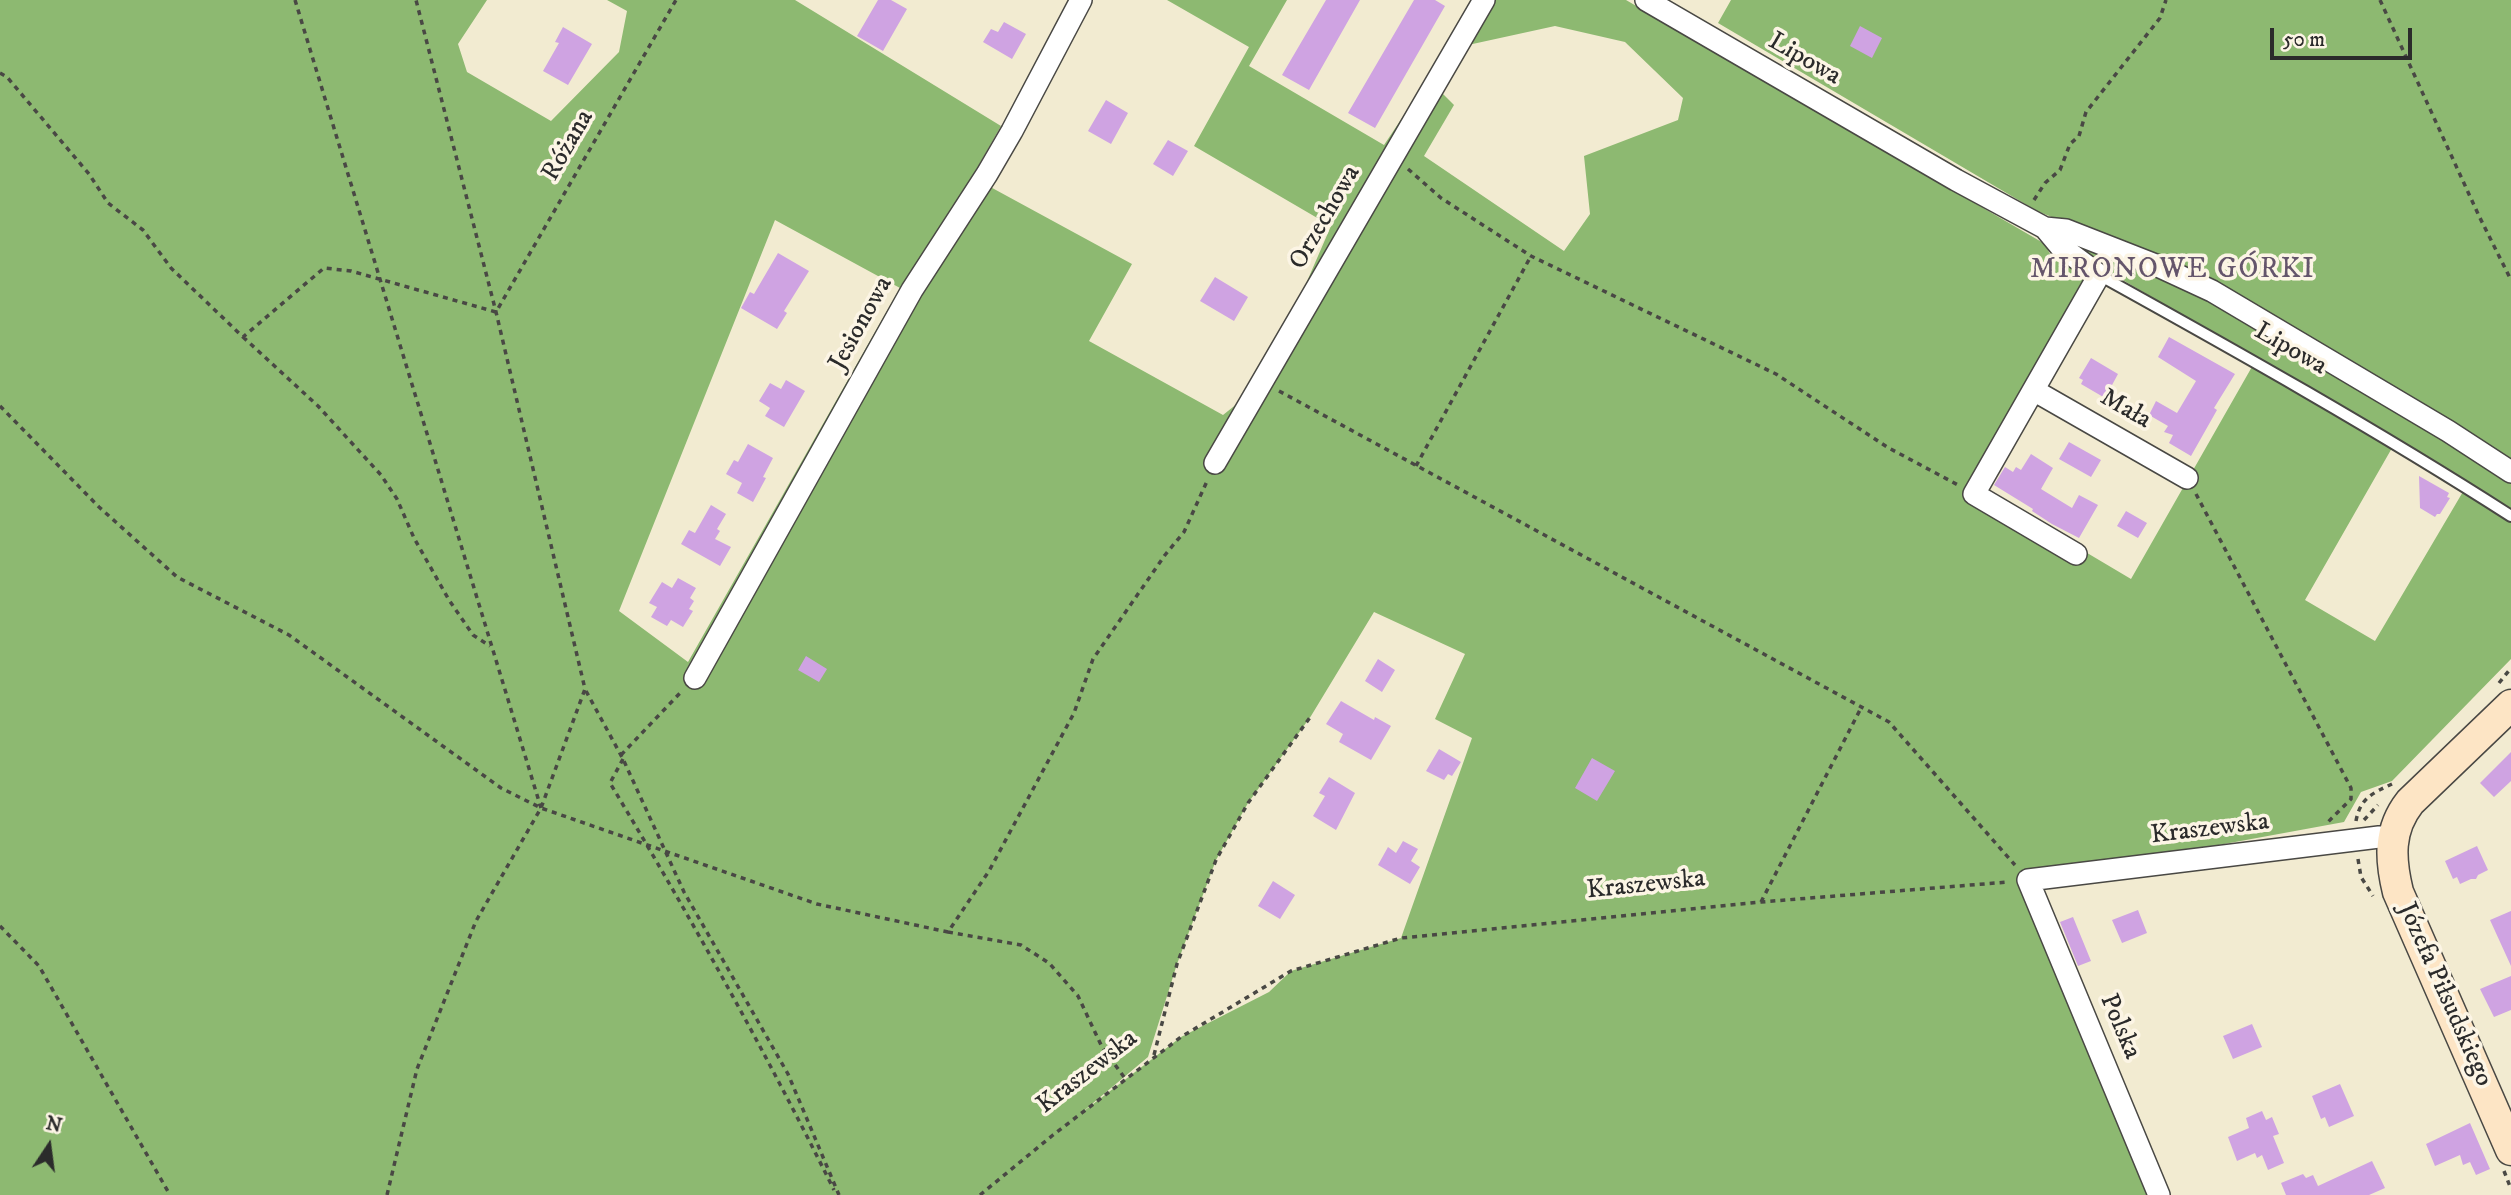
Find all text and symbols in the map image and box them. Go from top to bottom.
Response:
scale bar [2273,14,2415,58]
street label: Lipowa [1762,27,1846,93]
text: 50 m [2283,27,2325,53]
street label: Różana [536,105,602,187]
street label: Orzechowa [1284,160,1368,276]
district label: MIRONOWE GÓRKI [2032,254,2314,288]
street label: Jesionowa [824,272,900,376]
street label: Lipowa [2248,317,2332,383]
street label: Mała [2094,383,2156,437]
street label: Kraszewska [2149,807,2271,853]
street label: Kraszewska [1585,864,1707,908]
street label: Józefa Piłsudskiego [2390,898,2498,1092]
street label: Polska [2091,990,2147,1064]
street label: Kraszewska [1032,1024,1144,1122]
north arrow [14,1111,84,1181]
text: N [44,1112,64,1138]

